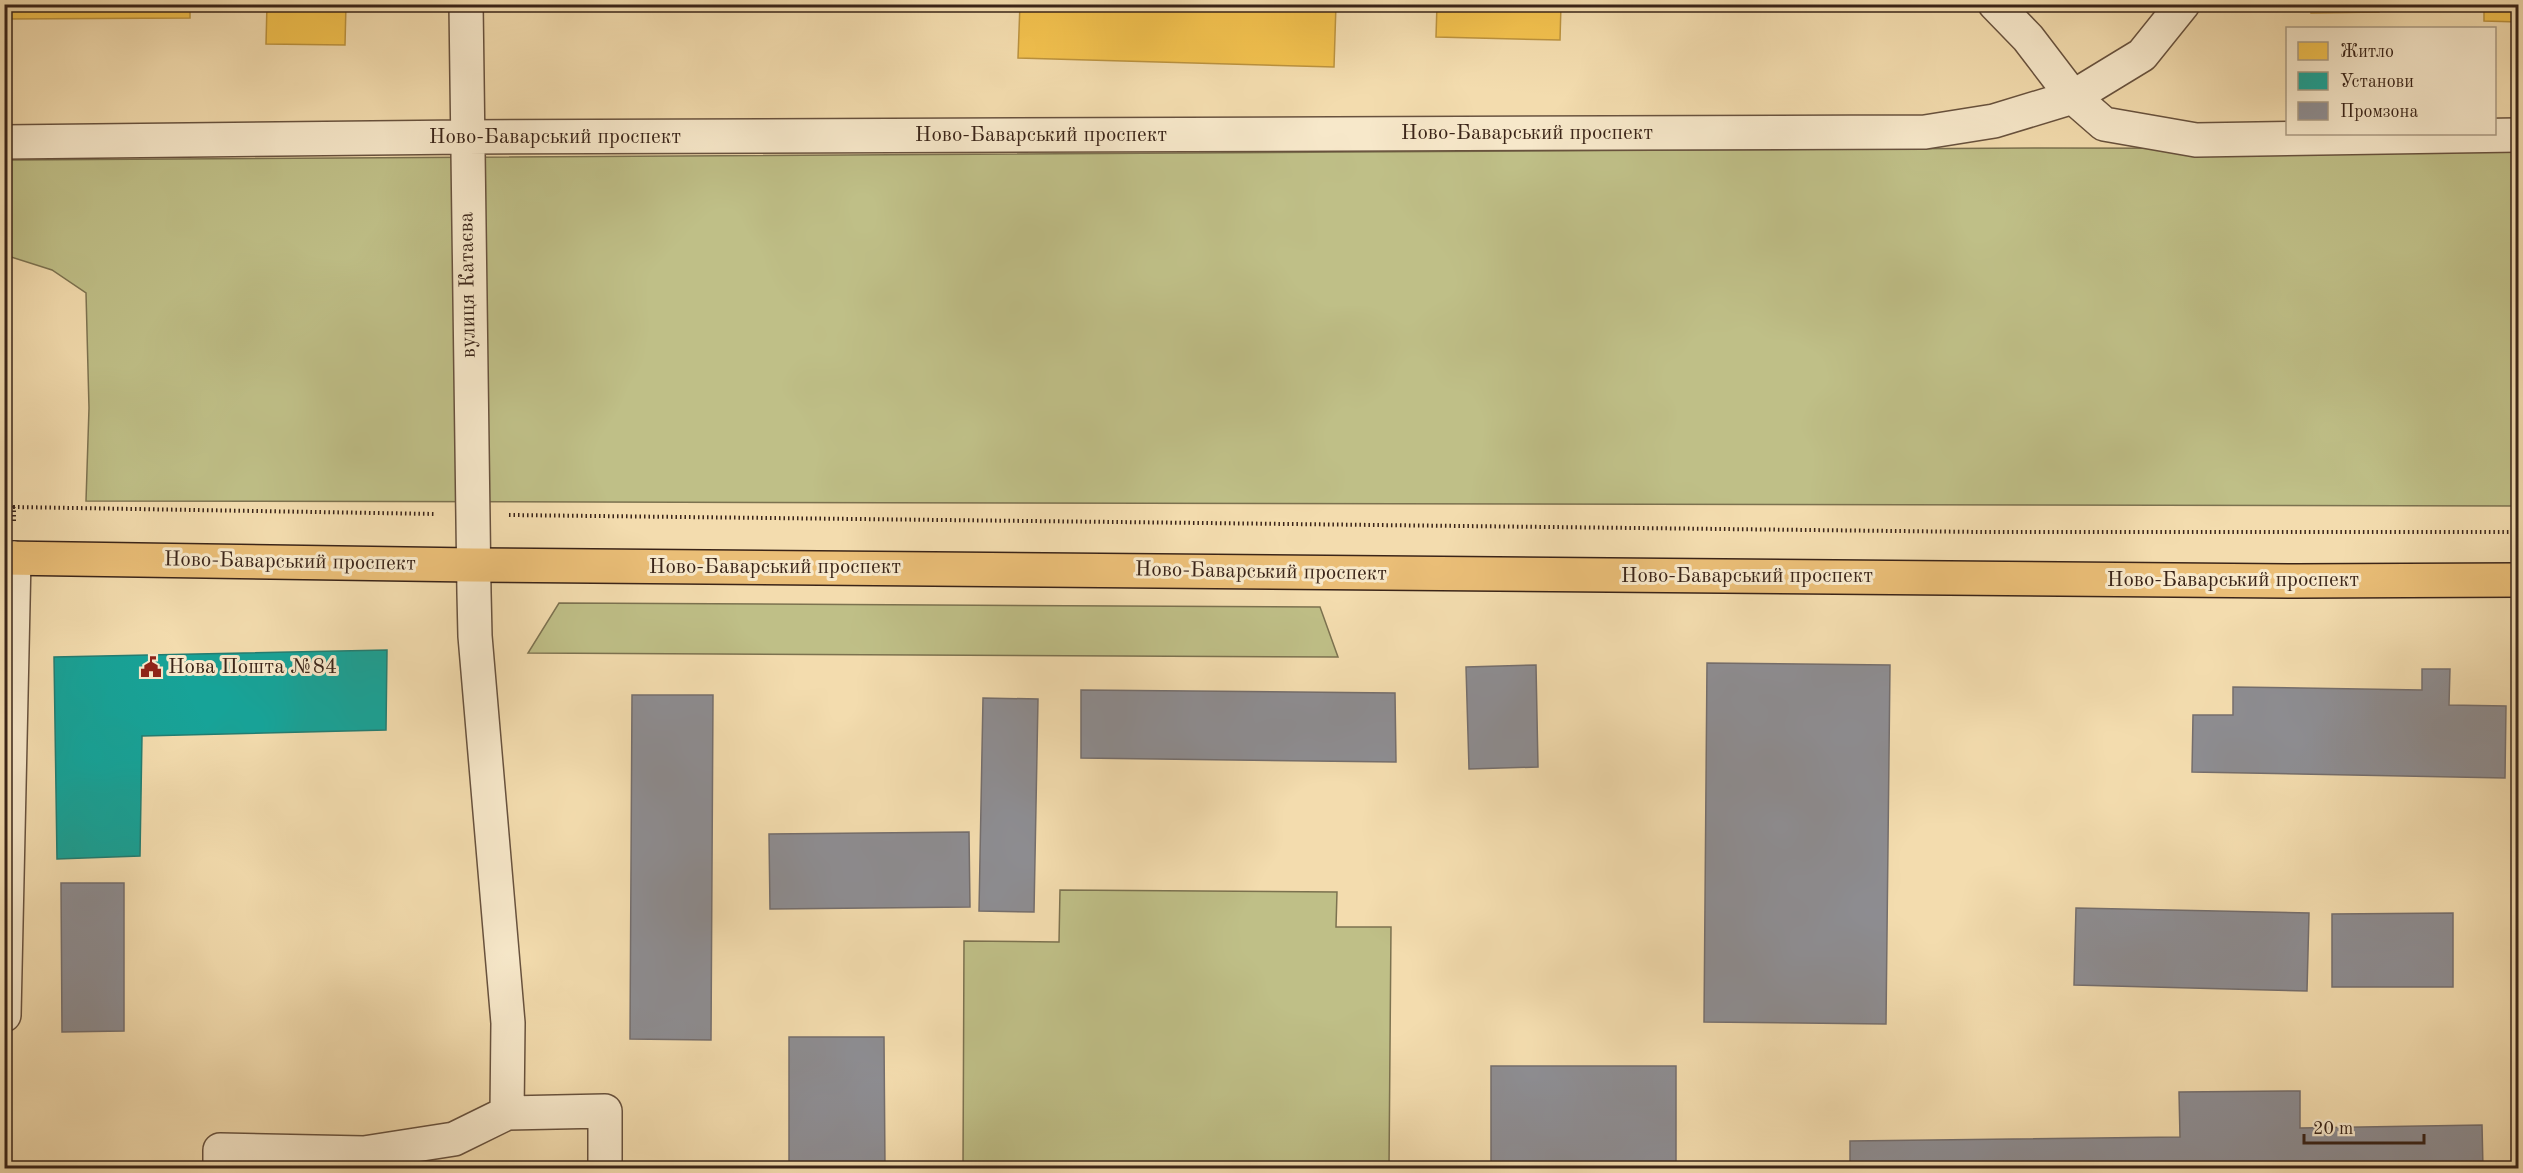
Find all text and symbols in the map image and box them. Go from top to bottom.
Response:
legend [2286,27,2496,135]
text: Житло [2340,43,2394,61]
text: Установи [2340,73,2414,91]
text: Промзона [2340,103,2418,121]
street label: Ново-Баварський проспект [1401,123,1653,144]
street label: Ново-Баварський проспект [915,125,1167,146]
street label: Ново-Баварський проспект [429,127,681,148]
street label: вулиця Катаєва [456,212,480,358]
street label: Ново-Баварський проспект [164,549,416,575]
street label: Ново-Баварський проспект [649,557,901,578]
street label: Ново-Баварський проспект [1135,559,1387,585]
street label: Ново-Баварський проспект [1621,566,1873,587]
street label: Ново-Баварський проспект [2107,570,2359,591]
public building icon: Нова Пошта №84 [139,655,163,679]
place label: Нова Пошта №84 [168,657,337,678]
scale bar [2304,1107,2424,1145]
text: 20 m [2313,1120,2353,1138]

